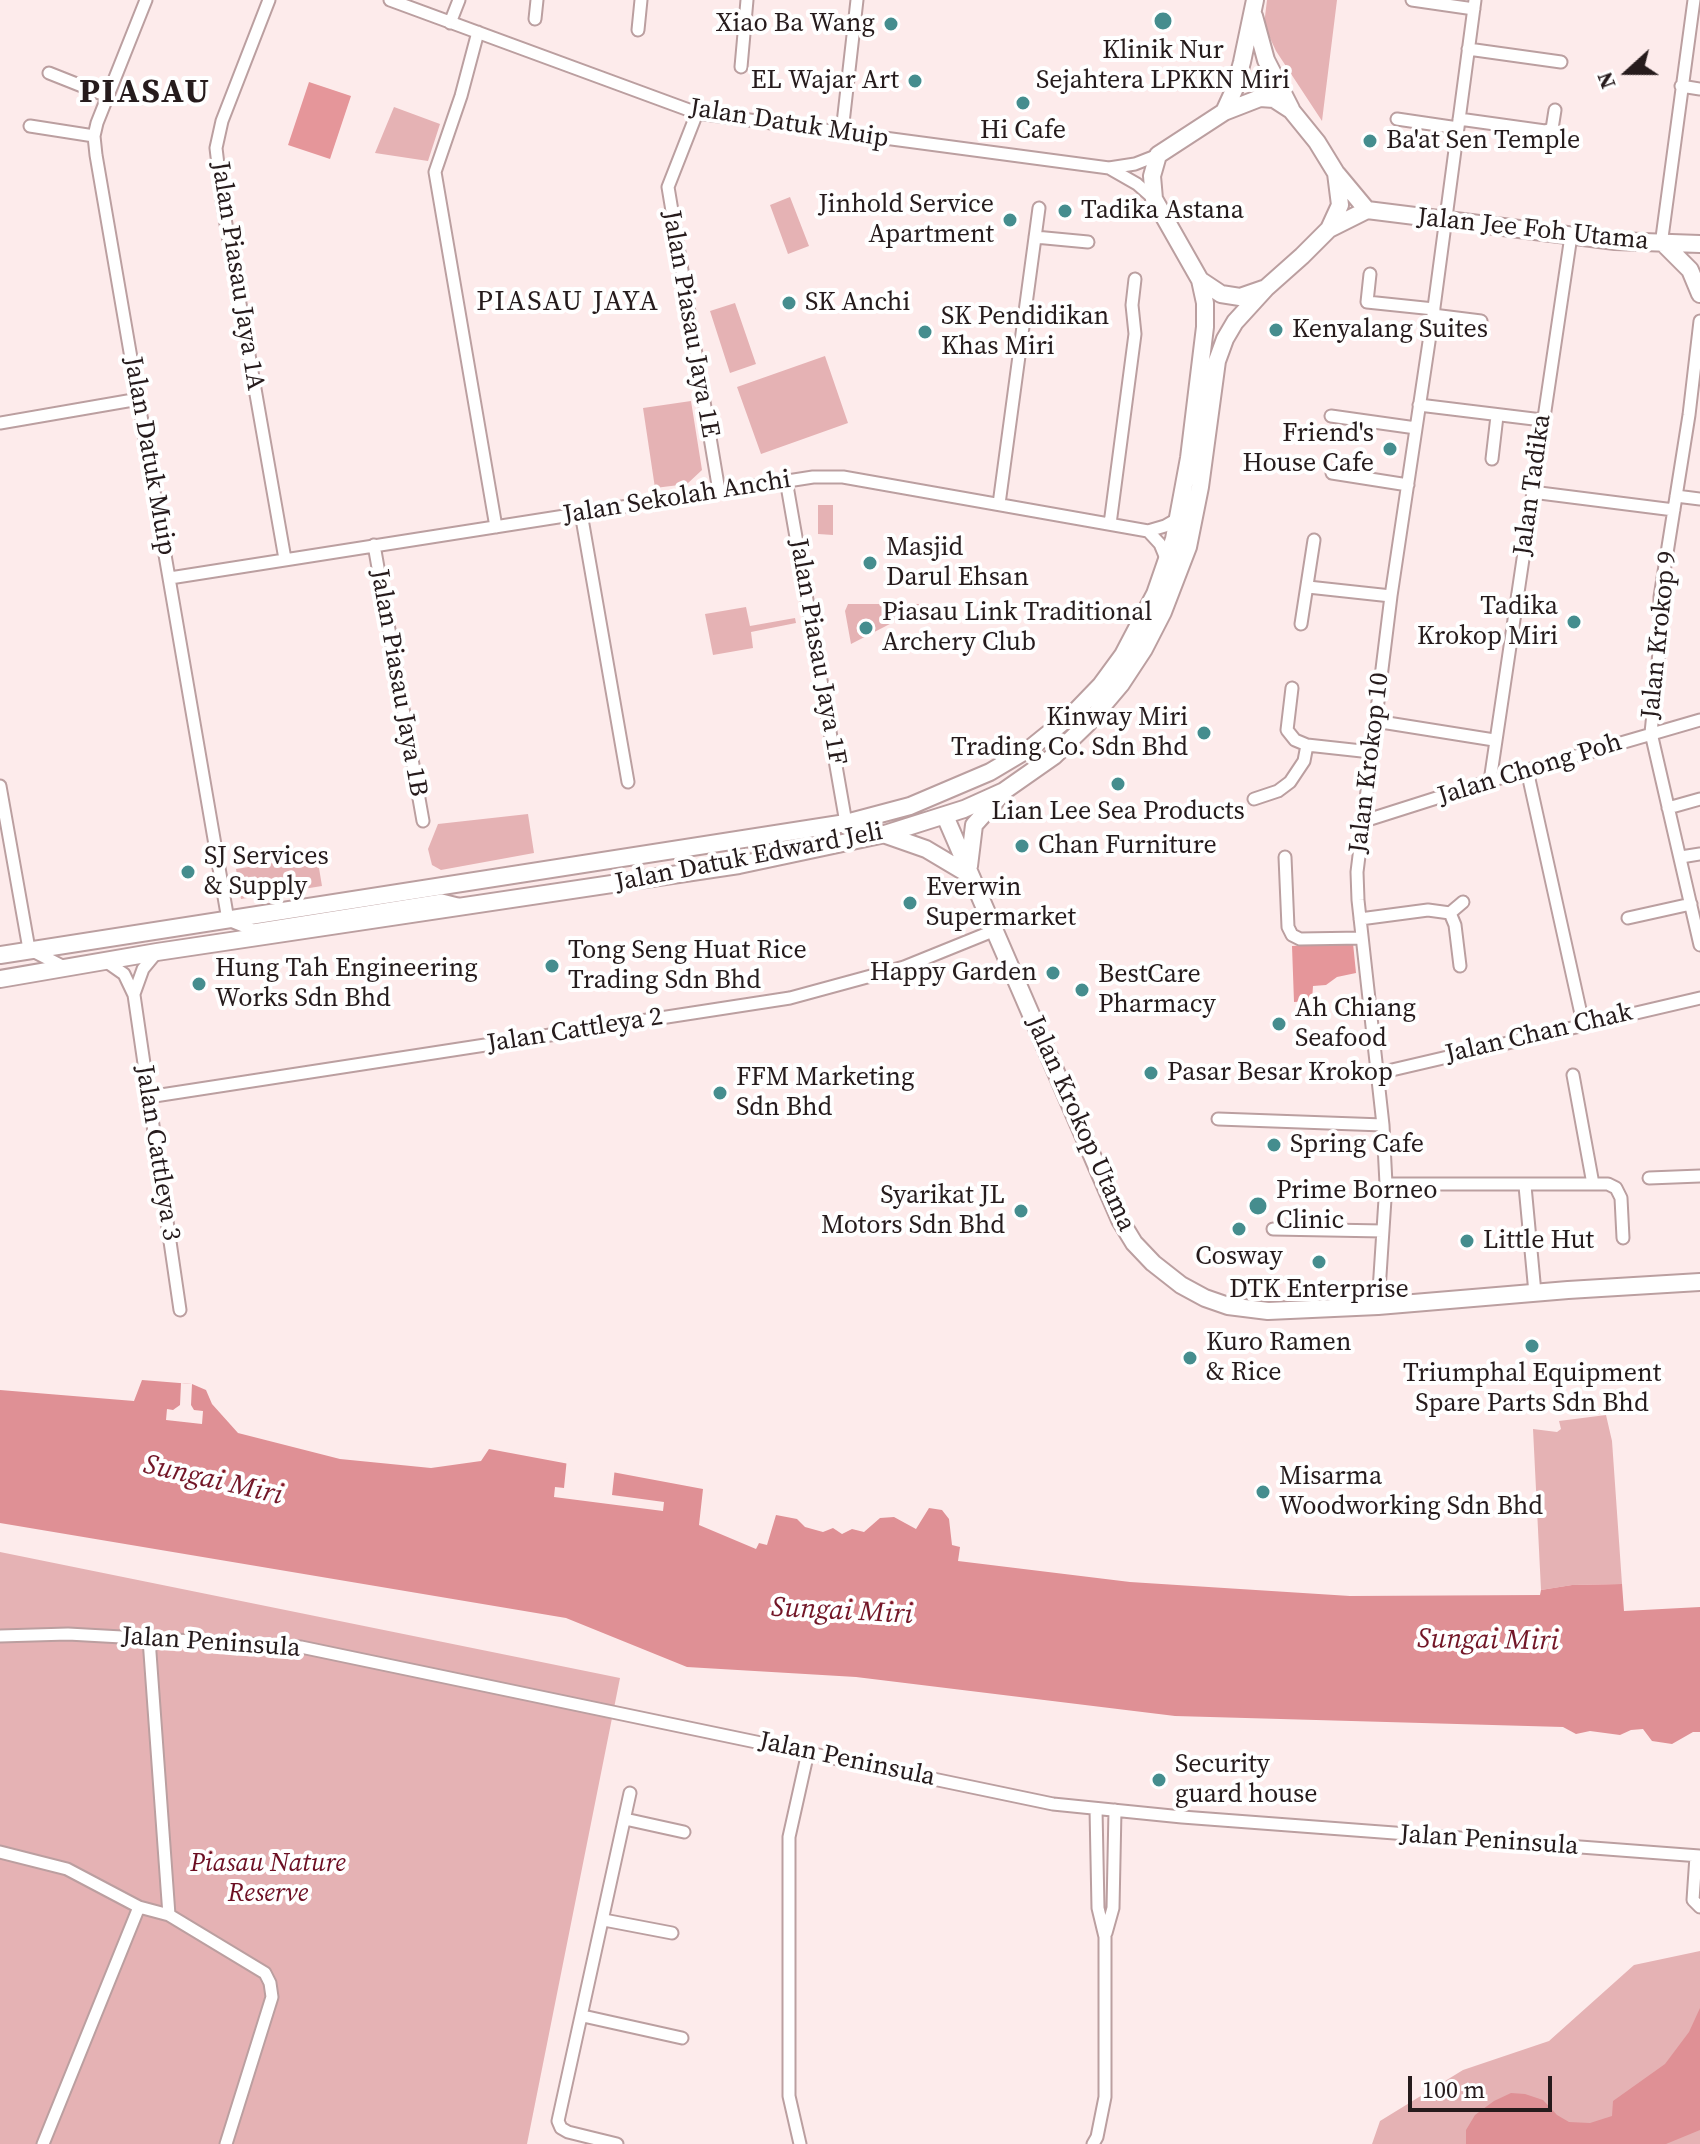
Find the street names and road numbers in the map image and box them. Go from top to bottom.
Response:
street label: Jalan Datuk Muip [687,93,891,155]
street label: Jalan Piasau Jaya 1A [203,159,271,393]
street label: Jalan Jee Foh Utama [1416,202,1650,258]
street label: Jalan Piasau Jaya 1E [655,208,725,440]
street label: Jalan Datuk Muip [116,354,182,558]
street label: Jalan Tadika [1508,412,1558,558]
street label: Jalan Sekolah Anchi [561,465,793,531]
street label: Jalan Piasau Jaya 1F [782,536,852,768]
street label: Jalan Krokop 9 [1636,549,1684,721]
street label: Jalan Piasau Jaya 1B [363,567,433,799]
street label: Jalan Krokop 10 [1343,671,1397,855]
street label: Jalan Chong Poh [1434,727,1626,813]
street label: Jalan Datuk Edward Jeli [612,817,886,899]
street label: Jalan Chan Chak [1442,997,1636,1071]
street label: Jalan Cattleya 2 [485,1002,665,1060]
street label: Jalan Krokop Utama [1019,1012,1141,1236]
street label: Jalan Cattleya 3 [128,1063,186,1243]
street label: Jalan Peninsula [121,1621,301,1665]
street label: Jalan Peninsula [756,1726,938,1794]
street label: Jalan Peninsula [1399,1819,1579,1863]

